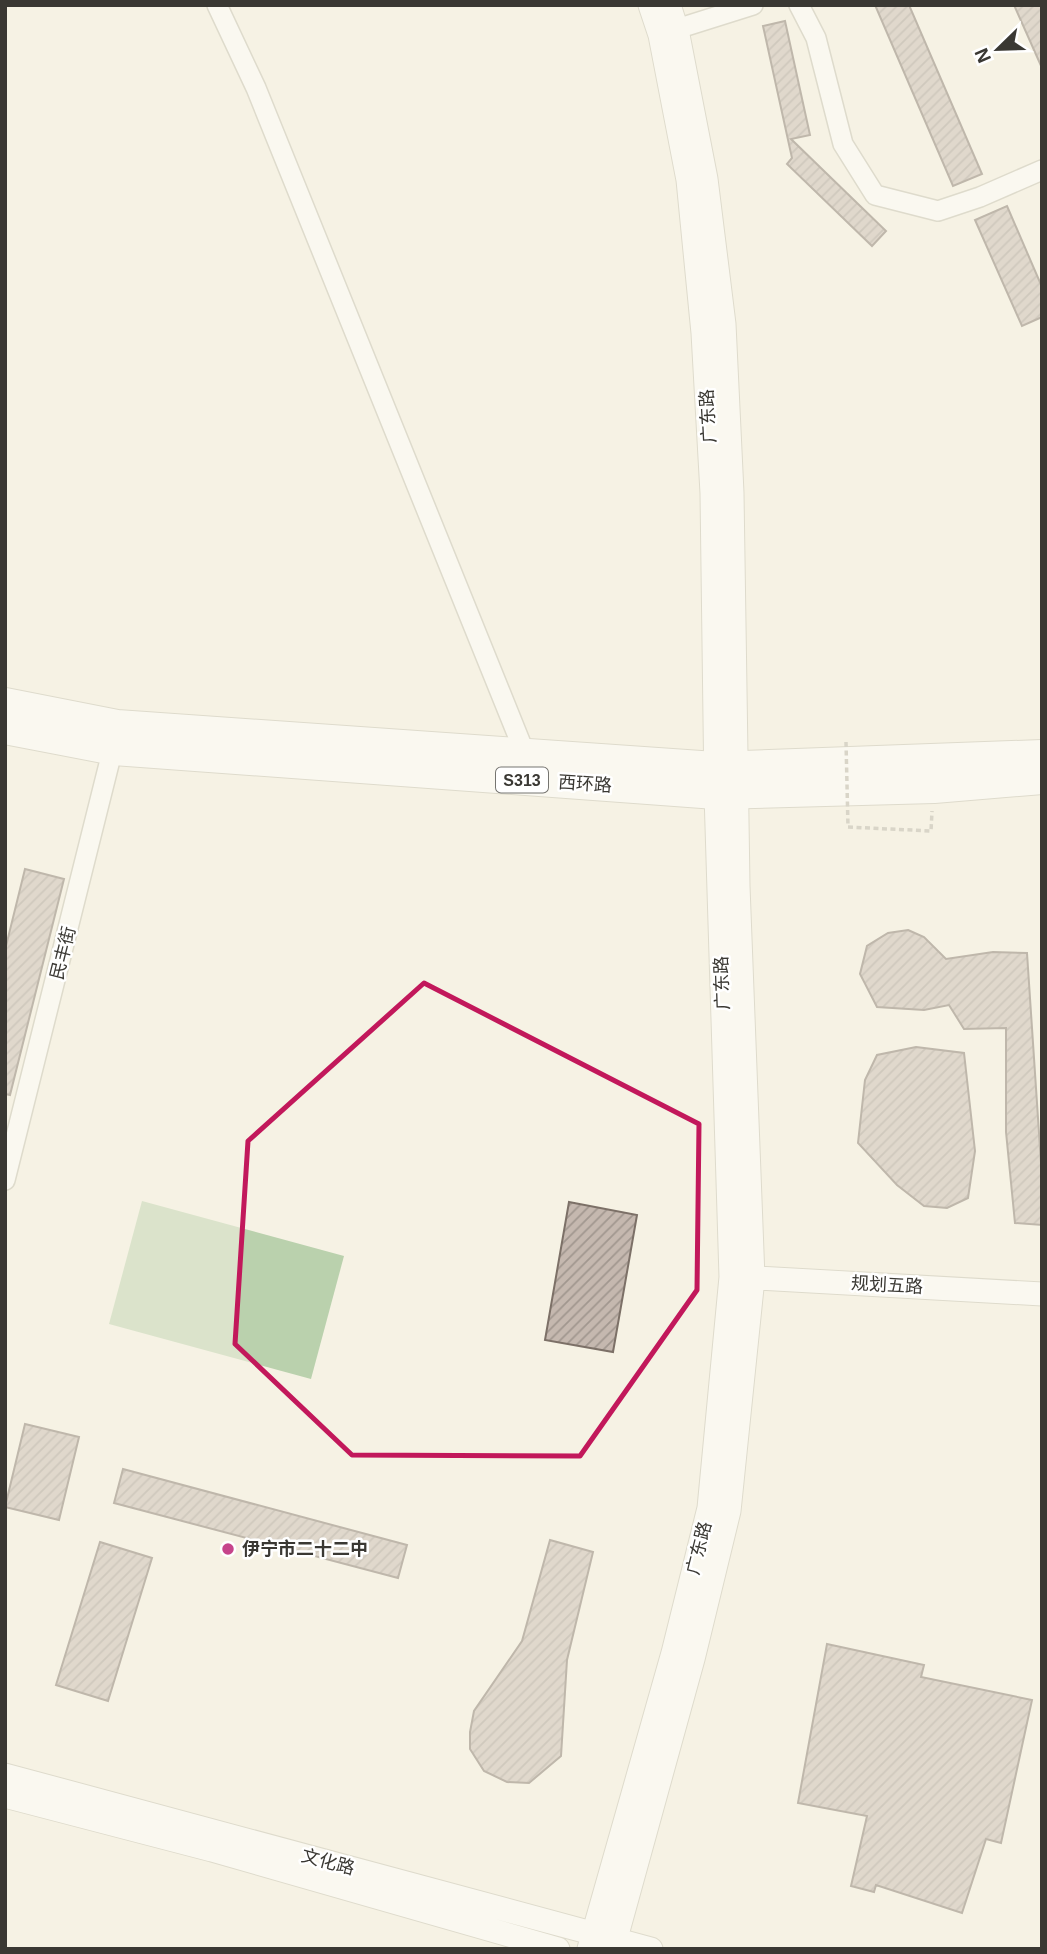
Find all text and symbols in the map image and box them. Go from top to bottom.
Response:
north arrow [963,14,1033,84]
text: N [970,45,995,66]
street label: 广东路 [697,389,719,443]
road number: S313 [496,768,548,792]
street label: 西环路 [557,772,613,796]
street label: 民丰街 [47,924,79,982]
street label: 广东路 [711,956,733,1010]
street label: 规划五路 [851,1273,923,1297]
street label: 广东路 [683,1519,715,1577]
place label: 伊宁市二十二中 [242,1539,368,1559]
marker: 伊宁市二十二中 [220,1541,236,1557]
street label: 文化路 [299,1845,357,1879]

